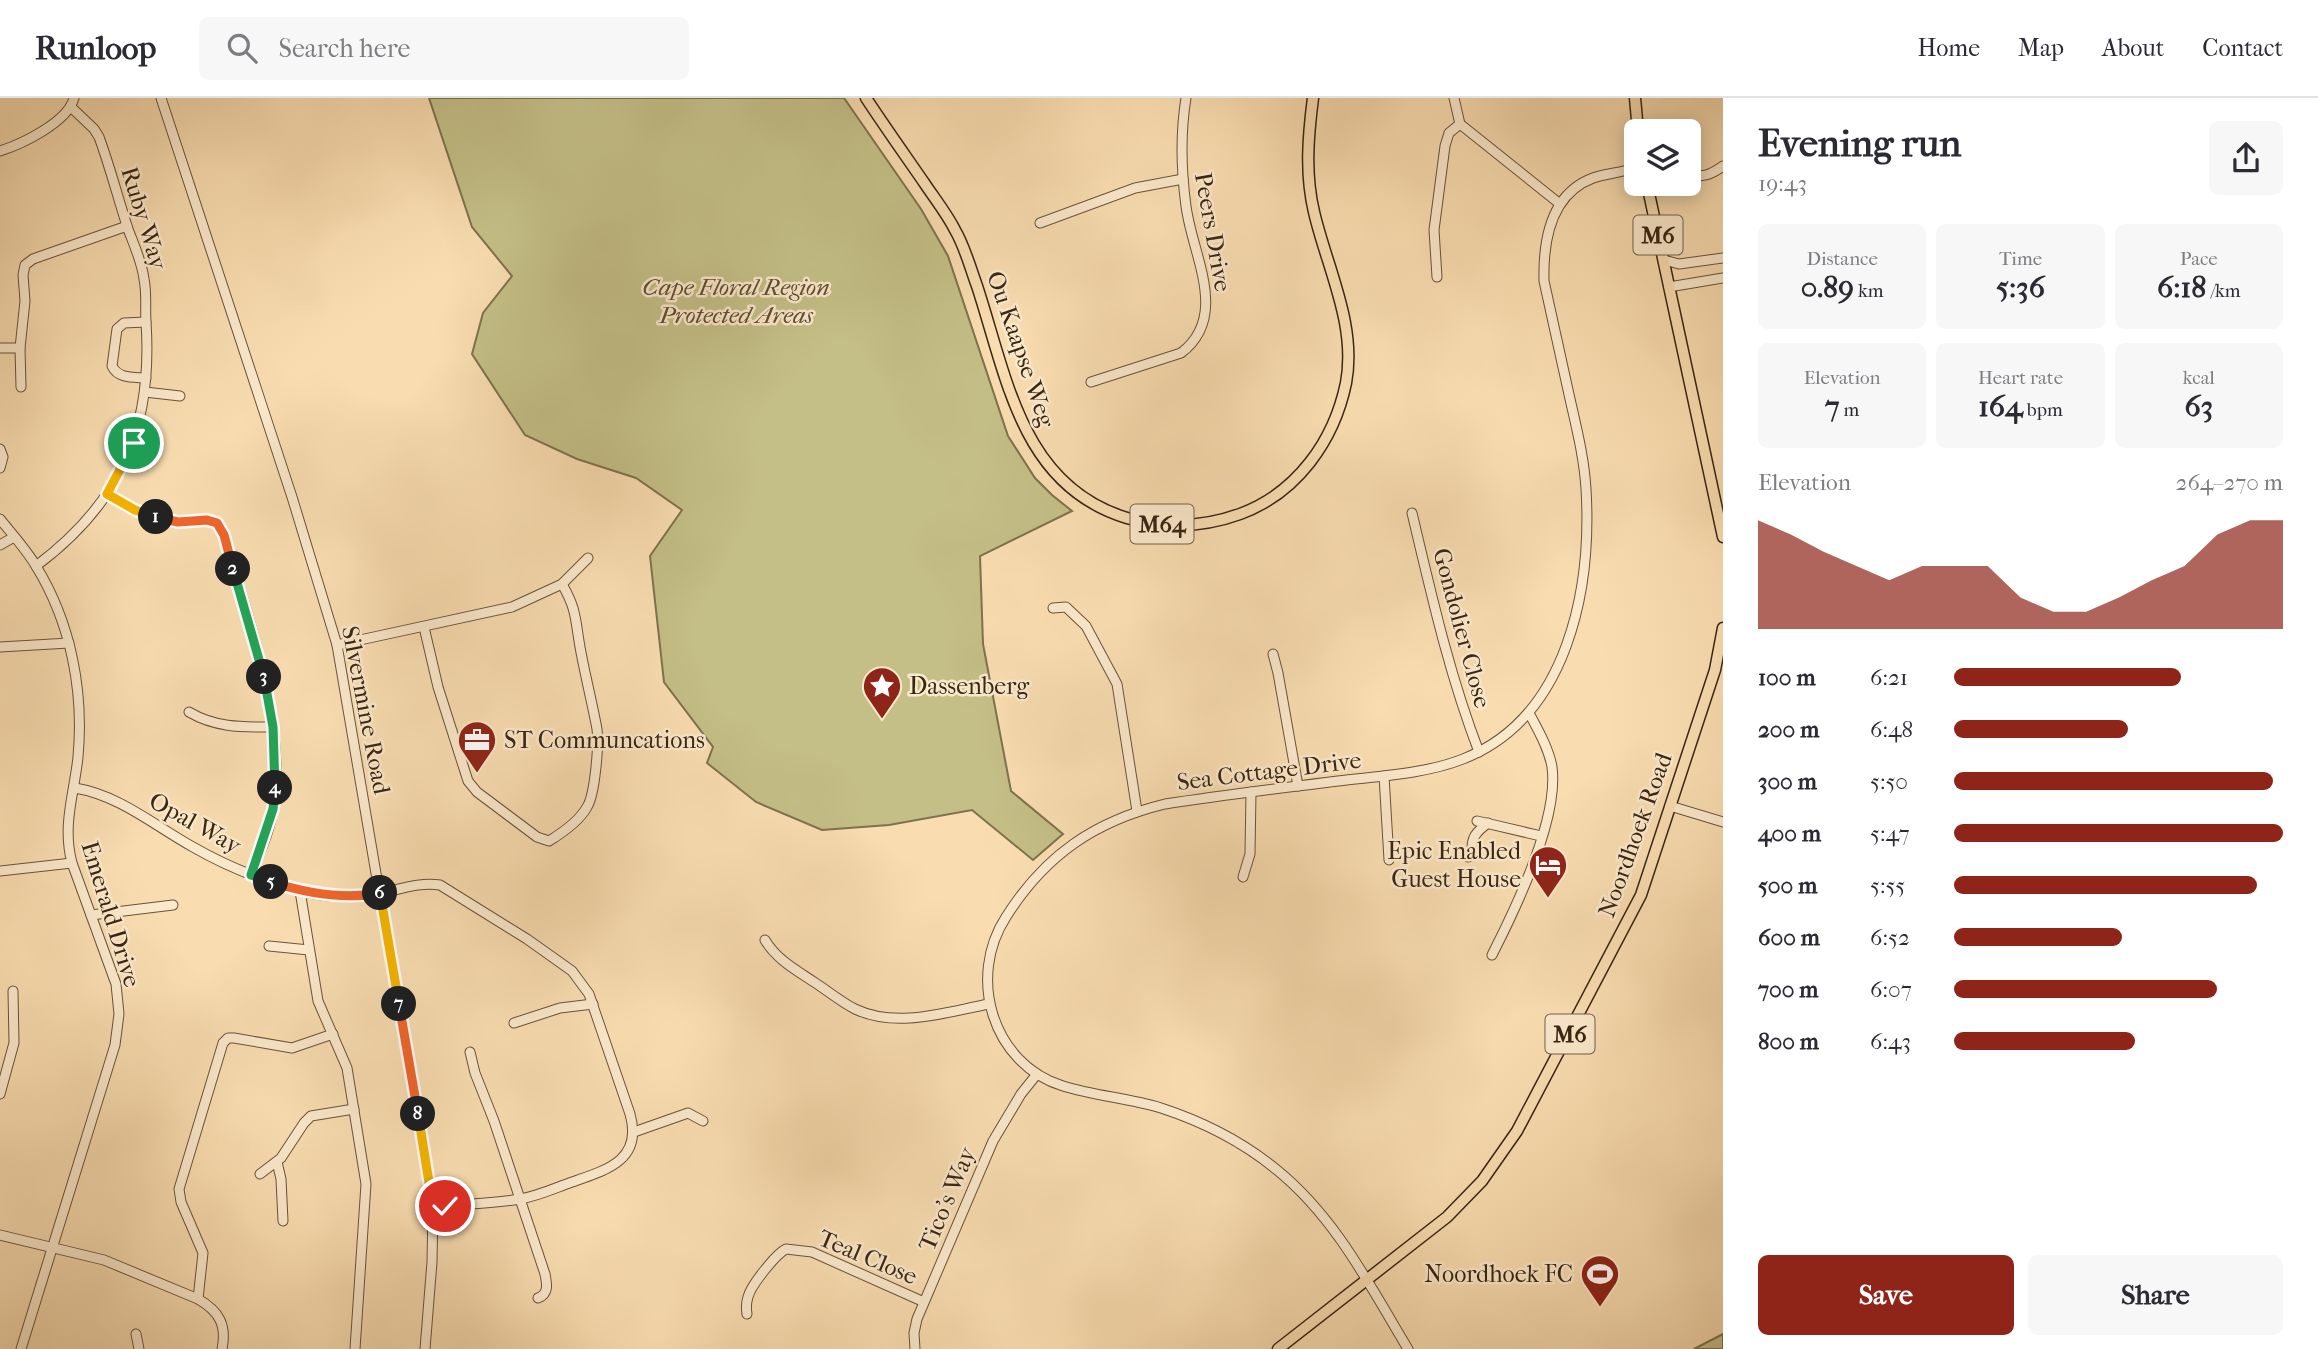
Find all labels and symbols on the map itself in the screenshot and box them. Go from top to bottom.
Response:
street label: Ruby Way [115,163,173,274]
street label: Peers Drive [1189,170,1237,294]
road number: M6 [1634,216,1682,254]
street label: Ou Kaapse Weg [981,267,1061,432]
park label: Cape Floral Region Protected Areas [642,273,830,329]
pin [104,413,164,473]
pin: 1 [138,500,174,534]
road number: M64 [1130,504,1194,544]
street label: Gondolier Close [1427,545,1497,711]
pin: 2 [216,552,250,587]
street label: Silvermine Road [336,624,396,797]
pin: 3 [246,660,282,694]
place icon: Dassenberg [861,665,903,720]
place label: Dassenberg [909,672,1030,700]
office icon: ST Communcations [456,719,498,774]
place label: ST Communcations [504,726,705,754]
street label: Sea Cottage Drive [1175,746,1363,796]
street label: Noordhoek Road [1592,748,1678,921]
pin: 4 [258,770,292,806]
street label: Opal Way [144,786,247,860]
place label: Epic Enabled Guest House [1387,837,1522,893]
street label: Emerald Drive [76,838,146,990]
hotel icon: Epic Enabled Guest House [1527,844,1569,899]
pin: 5 [254,864,288,900]
pin: 6 [362,876,398,910]
pin: 7 [382,986,416,1021]
road number: M6 [1546,1015,1594,1054]
pin: 8 [400,1096,436,1132]
street label: Tico's Way [913,1142,982,1255]
pin [415,1176,475,1236]
street label: Teal Close [814,1224,922,1290]
sports icon: Noordhoek FC [1579,1253,1621,1308]
place label: Noordhoek FC [1424,1260,1573,1288]

